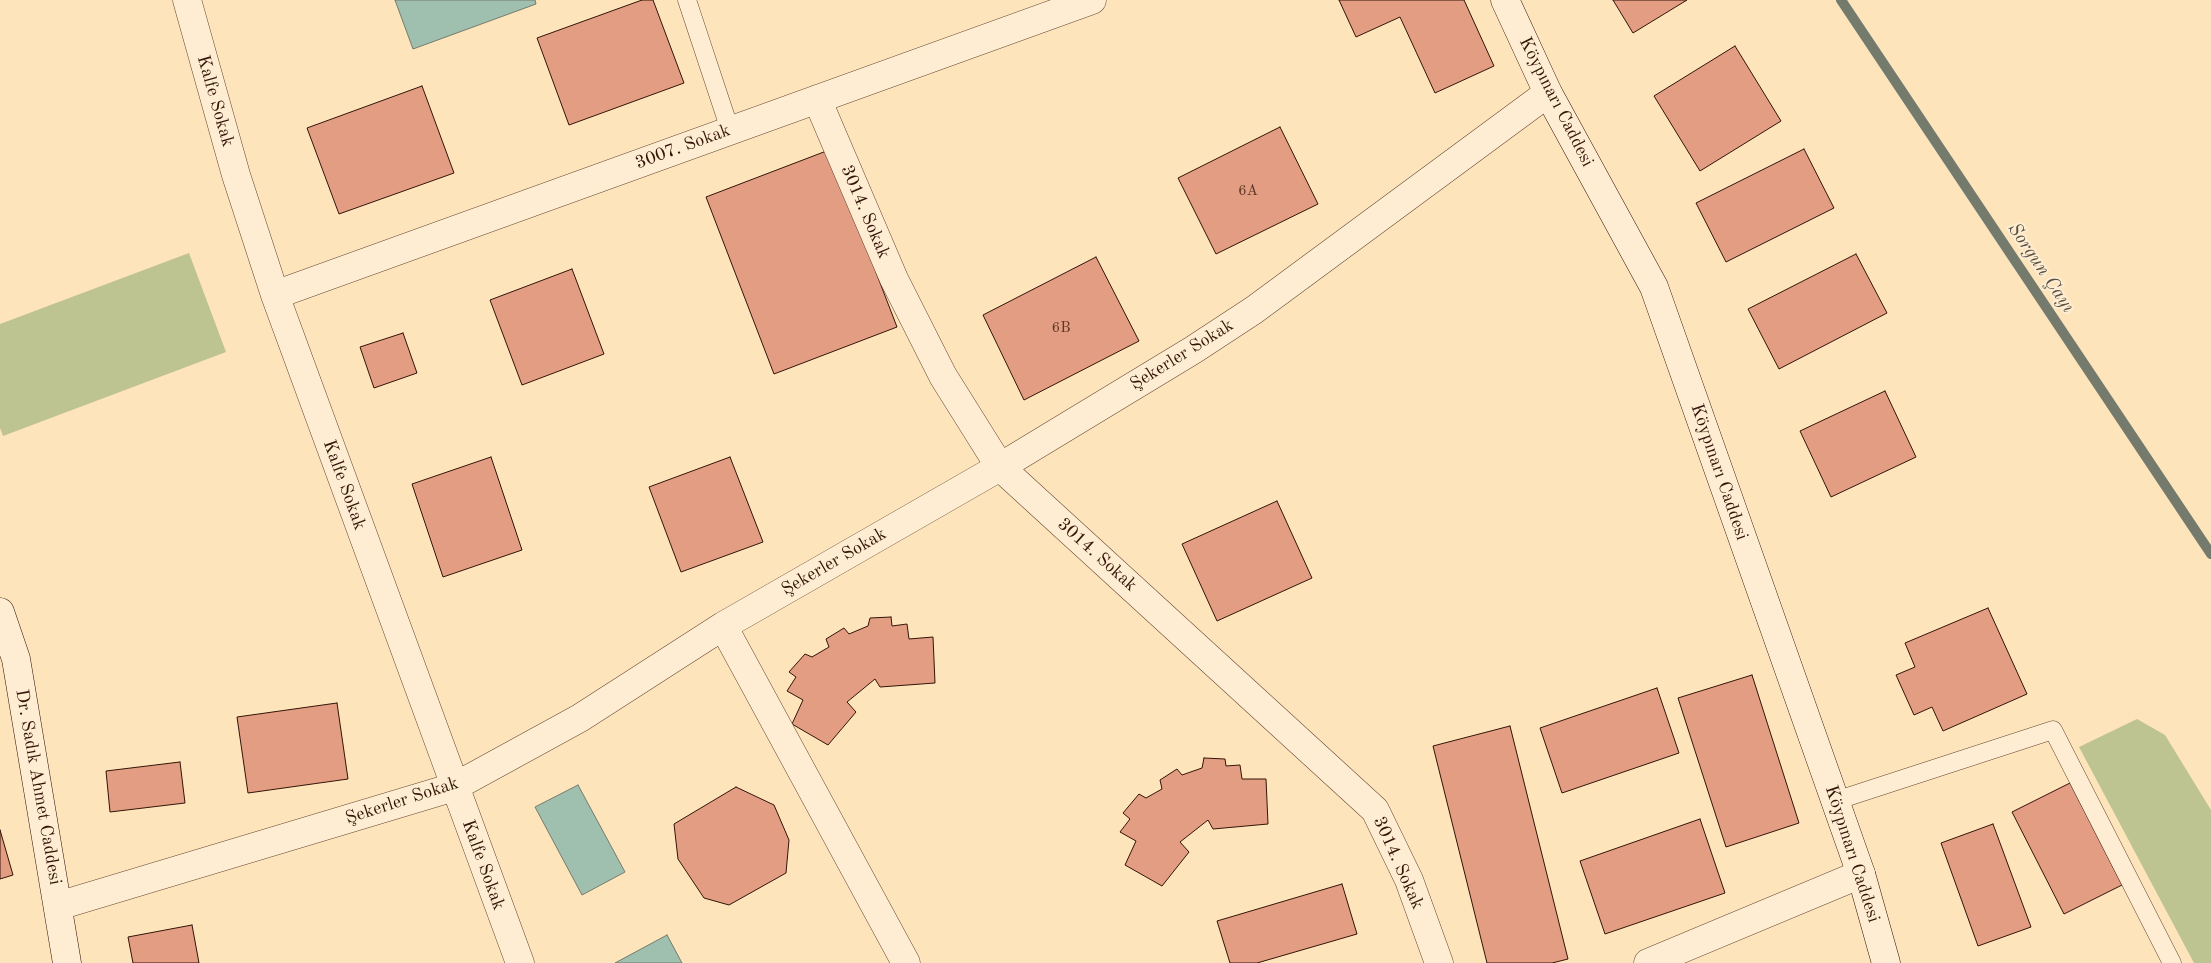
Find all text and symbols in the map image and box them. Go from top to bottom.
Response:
street label: Köypınarı Caddesi [1514,33,1598,171]
street label: Kalfe Sokak [192,53,238,149]
street label: 3007. Sokak [633,120,733,174]
street label: 3014. Sokak [836,162,894,262]
house number: 6A [1238,182,1258,200]
water label: Sorgun Çayı [2003,219,2079,317]
street label: Şekerler Sokak [1126,315,1238,395]
house number: 6B [1051,319,1071,337]
street label: Köypınarı Caddesi [1686,401,1752,543]
street label: Kalfe Sokak [318,437,370,533]
street label: 3014. Sokak [1053,514,1141,596]
street label: Şekerler Sokak [778,523,890,601]
street label: Dr. Sadık Ahmet Caddesi [10,687,66,887]
street label: Şekerler Sokak [343,773,461,829]
street label: Köypınarı Caddesi [1820,783,1884,925]
street label: 3014. Sokak [1368,813,1428,913]
street label: Kalfe Sokak [457,817,509,913]

